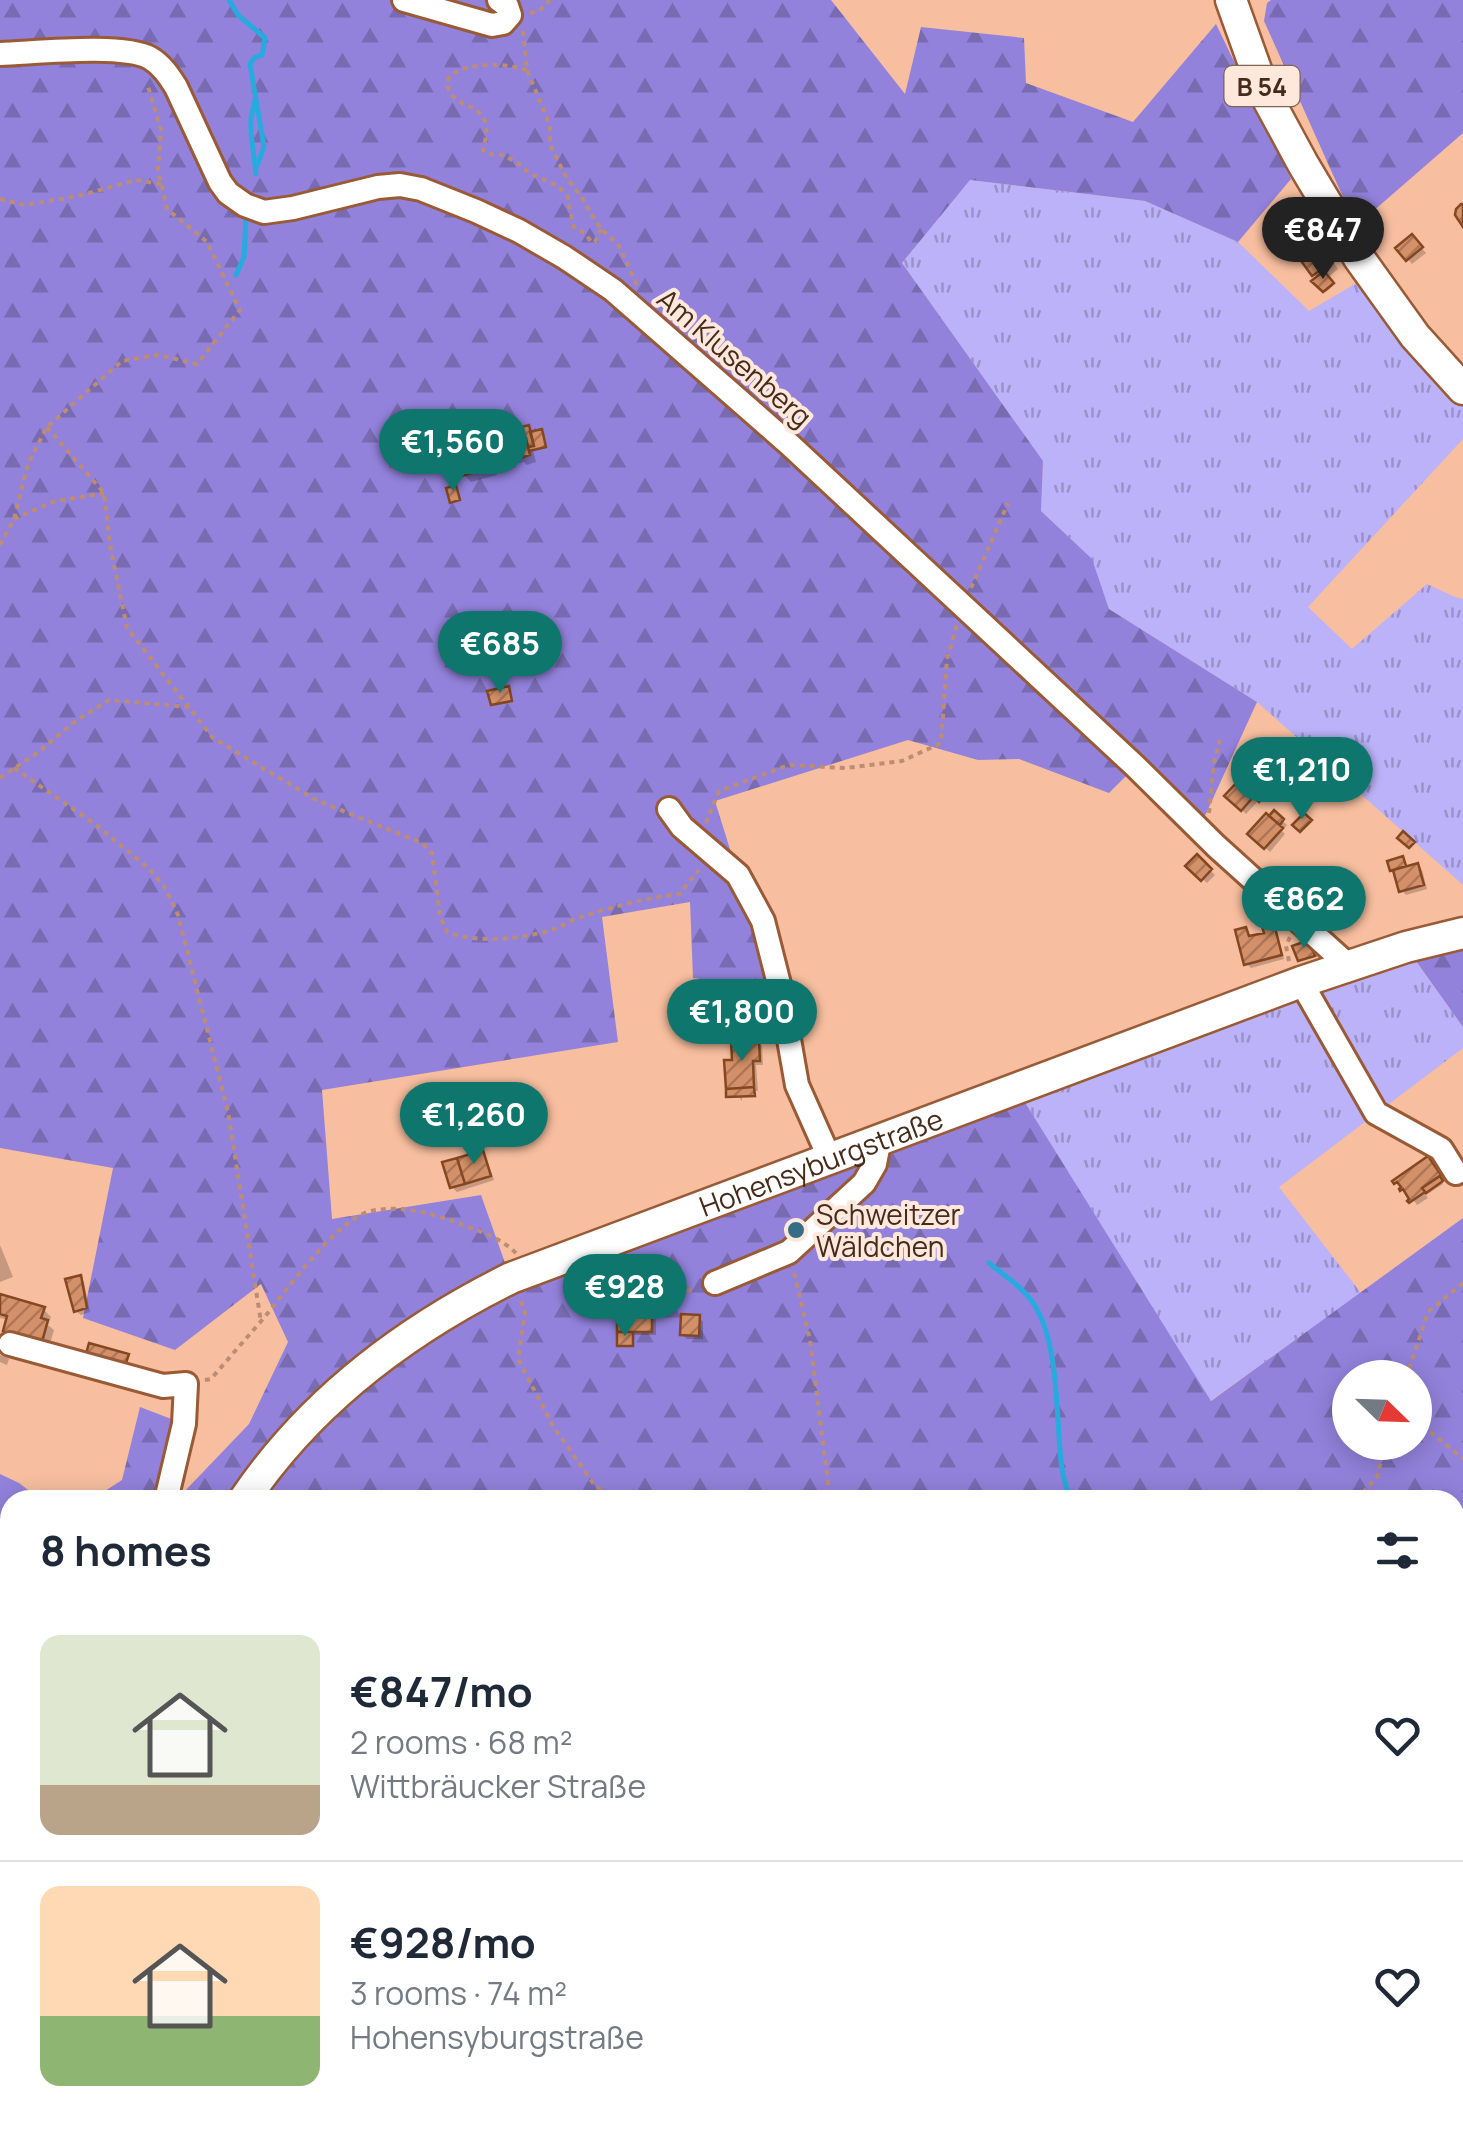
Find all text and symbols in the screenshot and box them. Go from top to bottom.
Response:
road number: B 54 [1224,66,1300,106]
pin: €847 [1264,197,1382,282]
text: €847 [1284,207,1362,251]
street label: Am Klusenberg [650,279,820,435]
pin: €1,560 [372,409,534,494]
text: €1,560 [401,419,505,463]
pin: €685 [441,611,559,696]
text: €685 [460,621,540,665]
pin: €1,210 [1221,737,1383,822]
text: €1,210 [1253,747,1351,791]
pin: €862 [1245,866,1363,951]
text: €862 [1264,876,1344,920]
pin: €1,800 [661,979,823,1064]
text: €1,800 [689,989,795,1033]
pin: €1,260 [393,1082,555,1167]
text: €1,260 [422,1092,526,1136]
street label: Hohensyburgstraße [694,1099,948,1225]
place label: Schweitzer Wäldchen [816,1195,961,1265]
marker: Schweitzer Wäldchen [785,1219,807,1241]
pin: €928 [566,1254,684,1339]
text: €928 [585,1264,665,1308]
north arrow [1332,1360,1432,1460]
map controls [1332,1360,1432,1460]
text: 8 homes [40,1521,212,1579]
icon: filters [1370,1523,1425,1578]
text: €847/mo [350,1662,533,1720]
icon: home [120,1675,240,1795]
icon: heart [1370,1708,1425,1763]
text: 2 rooms · 68 m² [350,1720,572,1764]
text: Wittbräucker Straße [350,1764,646,1808]
text: €928/mo [350,1913,536,1971]
icon: home [120,1926,240,2046]
icon: heart [1370,1959,1425,2014]
text: 3 rooms · 74 m² [350,1971,567,2015]
text: Hohensyburgstraße [350,2015,644,2059]

